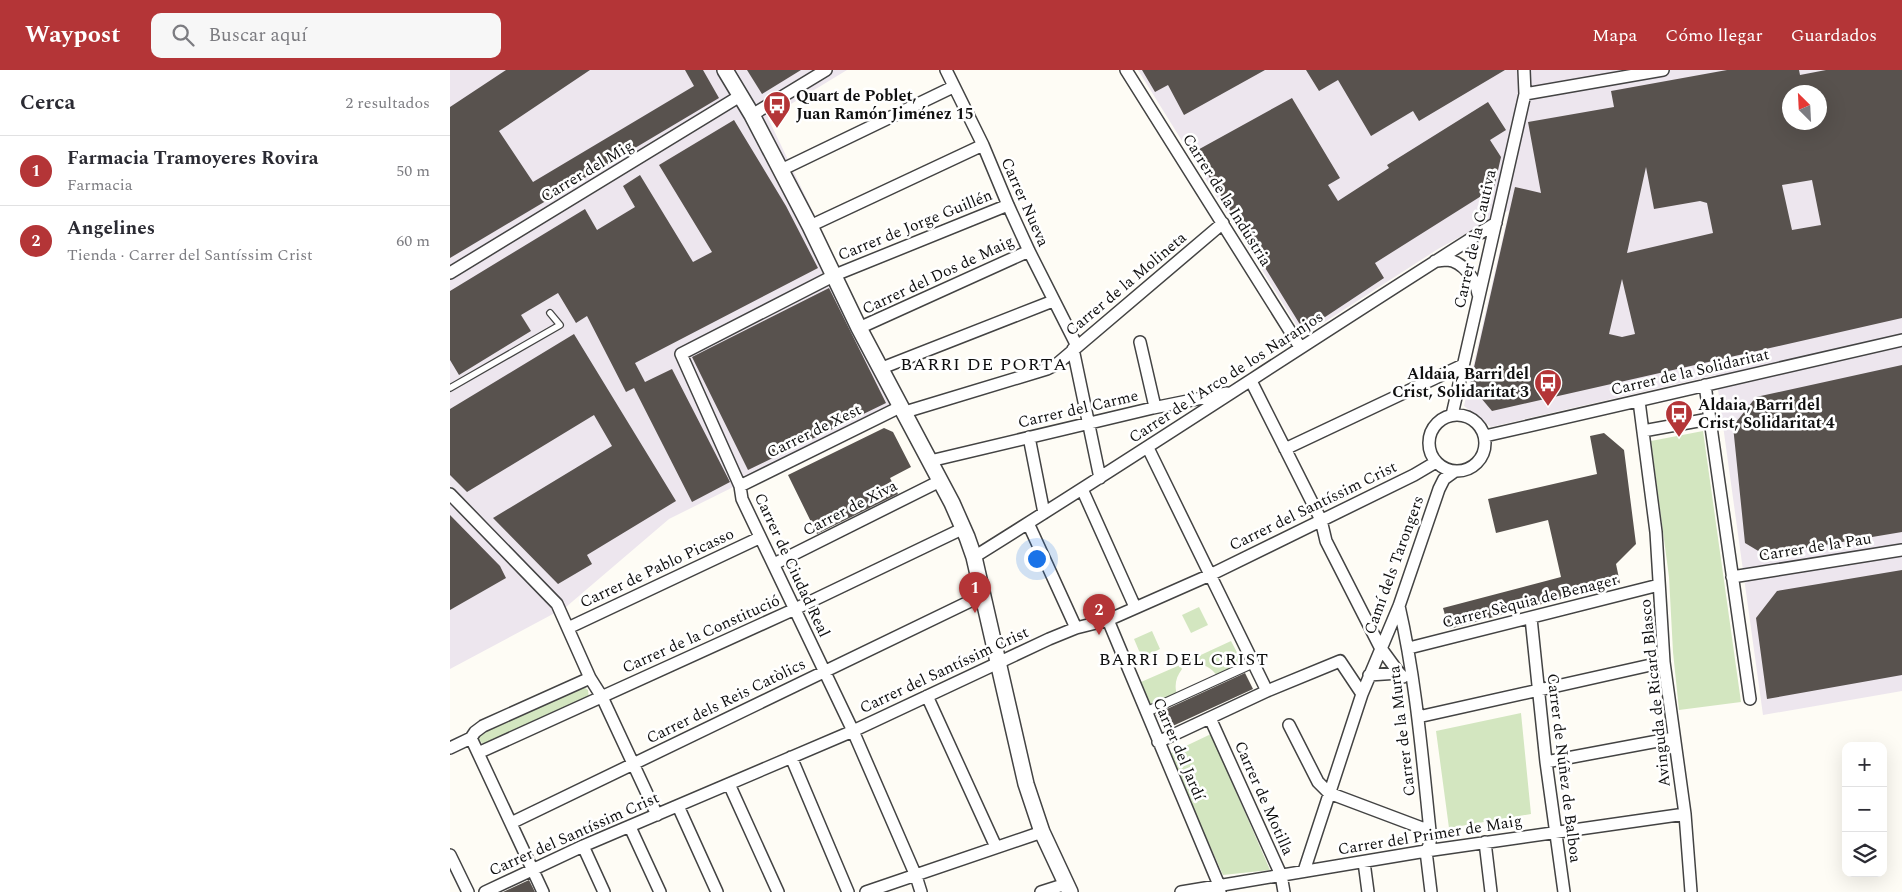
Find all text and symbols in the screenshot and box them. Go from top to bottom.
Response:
search box [151,13,501,58]
text: Waypost [25,17,121,53]
icon: search [169,21,197,49]
text: Buscar aquí [209,21,307,50]
text: Mapa [1592,22,1637,49]
text: Cómo llegar [1665,22,1763,49]
text: Guardados [1791,22,1877,49]
place label: Quart de Poblet, Juan Ramón Jiménez 15 [796,84,974,126]
north arrow [1782,85,1827,130]
text: Cerca [20,87,75,119]
bus stop icon: Quart de Poblet, Juan Ramón Jiménez 15 [762,90,792,129]
text: 2 resultados [345,91,430,115]
street label: Carrer de la Indústria [1176,129,1278,271]
street label: Carrer del Mig [536,134,638,208]
text: Farmacia Tramoyeres Rovira [67,144,319,173]
street label: Carrer Nueva [995,154,1055,251]
text: 1 [32,159,40,183]
text: 50 m [396,159,430,183]
street label: Carrer de la Cautiva [1447,167,1503,311]
text: Farmacia [67,173,133,197]
street label: Carrer de Jorge Guillén [834,183,996,267]
text: Angelines [67,214,155,243]
street label: Carrer de la Molineta [1060,226,1192,342]
text: 2 [32,229,40,253]
text: 60 m [396,229,430,253]
street label: Carrer del Dos de Maig [858,229,1018,321]
text: Tienda · Carrer del Santíssim Crist [67,243,313,267]
street label: Carrer de l'Arco de los Naranjos [1124,305,1328,449]
street label: Carrer de la Solidaritat [1608,342,1772,402]
district label: BARRI DE PORTA [900,351,1068,378]
place label: Aldaia, Barri del Crist, Solidaritat 3 [1392,362,1529,404]
bus stop icon: Aldaia, Barri del Crist, Solidaritat 3 [1533,368,1563,407]
street label: Carrer del Carme [1015,383,1141,435]
place label: Aldaia, Barri del Crist, Solidaritat 4 [1698,393,1835,435]
street label: Carrer de Xest [763,398,866,464]
bus stop icon: Aldaia, Barri del Crist, Solidaritat 4 [1664,399,1694,438]
street label: Carrer del Santíssim Crist [1225,455,1401,557]
street label: Carrer de Xiva [799,474,902,542]
street label: Carrer de Ciudad Real [748,489,836,641]
street label: Camí dels Tarongers [1358,492,1430,638]
street label: Carrer de Pablo Picasso [576,522,738,614]
street label: Carrer de la Pau [1757,526,1873,568]
your location [1024,546,1050,572]
street label: Carrer Sèquia de Benager [1440,568,1620,634]
pin: 1 [959,572,991,613]
street label: Carrer de la Constitució [618,588,784,680]
pin: 2 [1083,594,1115,635]
street label: Avinguda de Ricard Blasco [1633,598,1677,788]
street label: Carrer del Santíssim Crist [856,620,1033,720]
district label: BARRI DEL CRIST [1099,646,1269,673]
street label: Carrer dels Reis Catòlics [642,652,810,750]
street label: Carrer de la Murta [1382,664,1422,798]
street label: Carrer de Núñez de Balboa [1540,672,1588,864]
street label: Carrer del Jardí [1147,694,1212,805]
street label: Carrer de Motilla [1228,737,1300,859]
map controls [1842,742,1887,877]
button: + [1842,742,1887,787]
street label: Carrer del Santíssim Crist [485,785,663,882]
button: − [1842,787,1887,832]
street label: Carrer del Primer de Maig [1336,809,1524,861]
button: layers [1842,832,1887,877]

